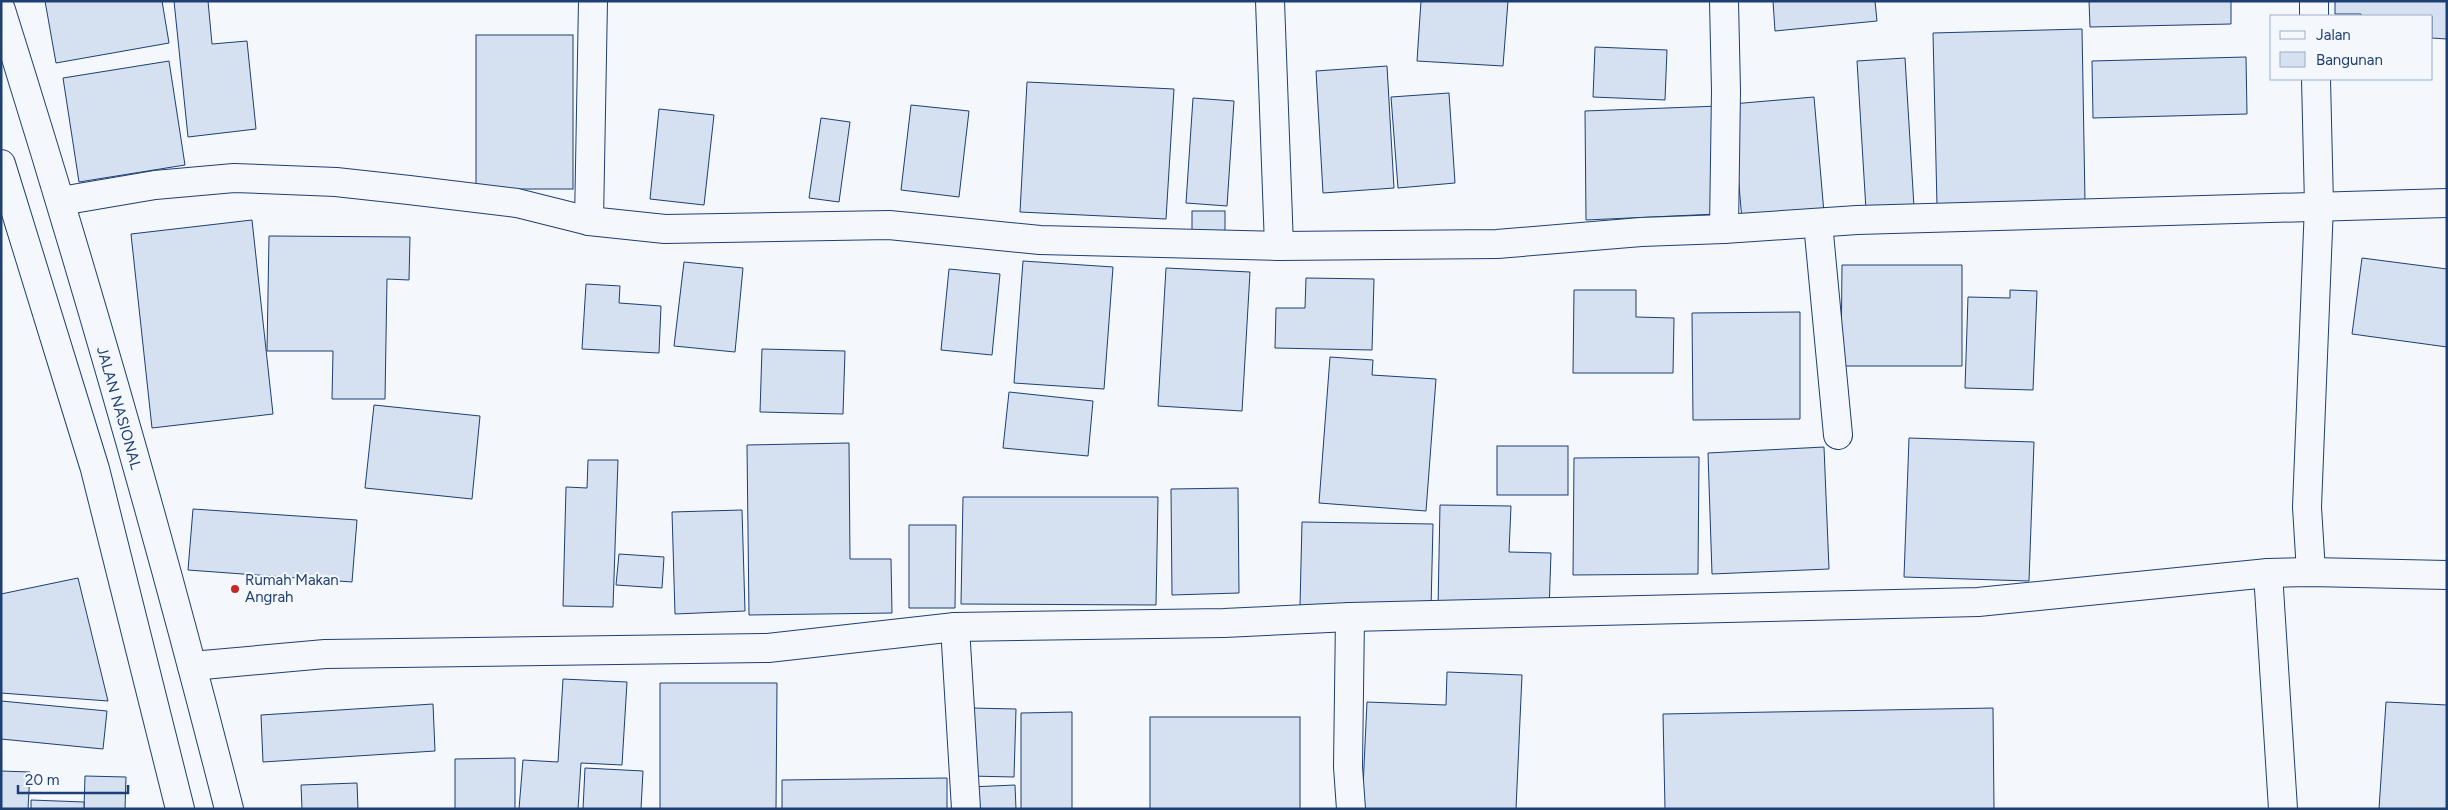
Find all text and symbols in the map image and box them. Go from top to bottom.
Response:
legend [2270,15,2433,80]
text: Jalan [2316,26,2351,44]
text: Bangunan [2316,51,2383,69]
street label: JALAN NASIONAL [93,344,145,472]
place label: Rumah Makan Angrah [245,571,339,606]
marker: Rumah Makan Angrah [229,583,241,595]
scale bar [18,762,128,794]
text: 20 m [25,771,59,789]

